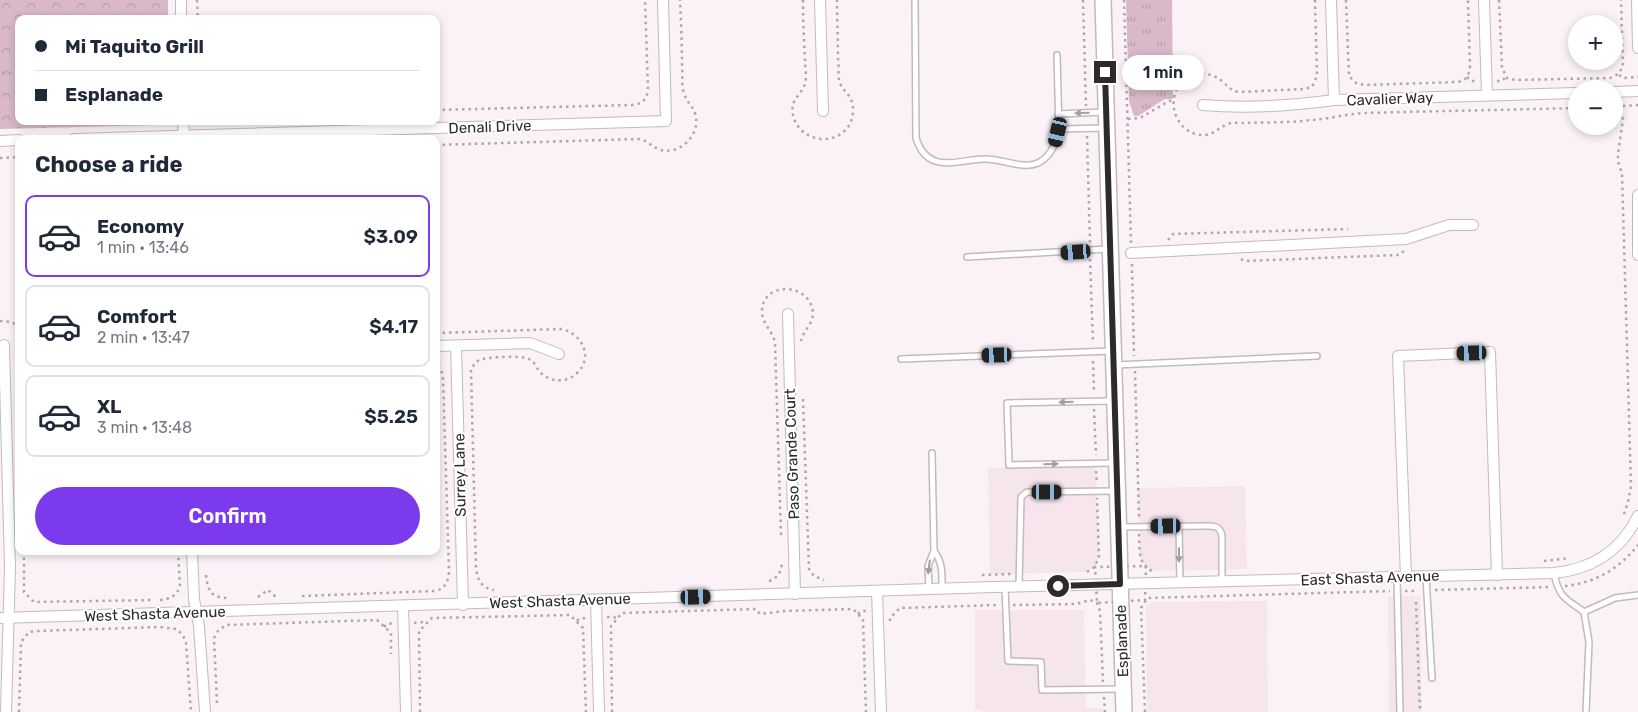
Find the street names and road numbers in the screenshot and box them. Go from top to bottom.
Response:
street label: Cavalier Way [1346,88,1434,110]
street label: Denali Drive [448,117,532,137]
street label: Paso Grande Court [781,388,803,520]
street label: Surrey Lane [450,433,470,517]
street label: East Shasta Avenue [1300,567,1440,589]
street label: West Shasta Avenue [489,590,631,612]
street label: West Shasta Avenue [84,603,226,625]
street label: Esplanade [1112,605,1132,677]

